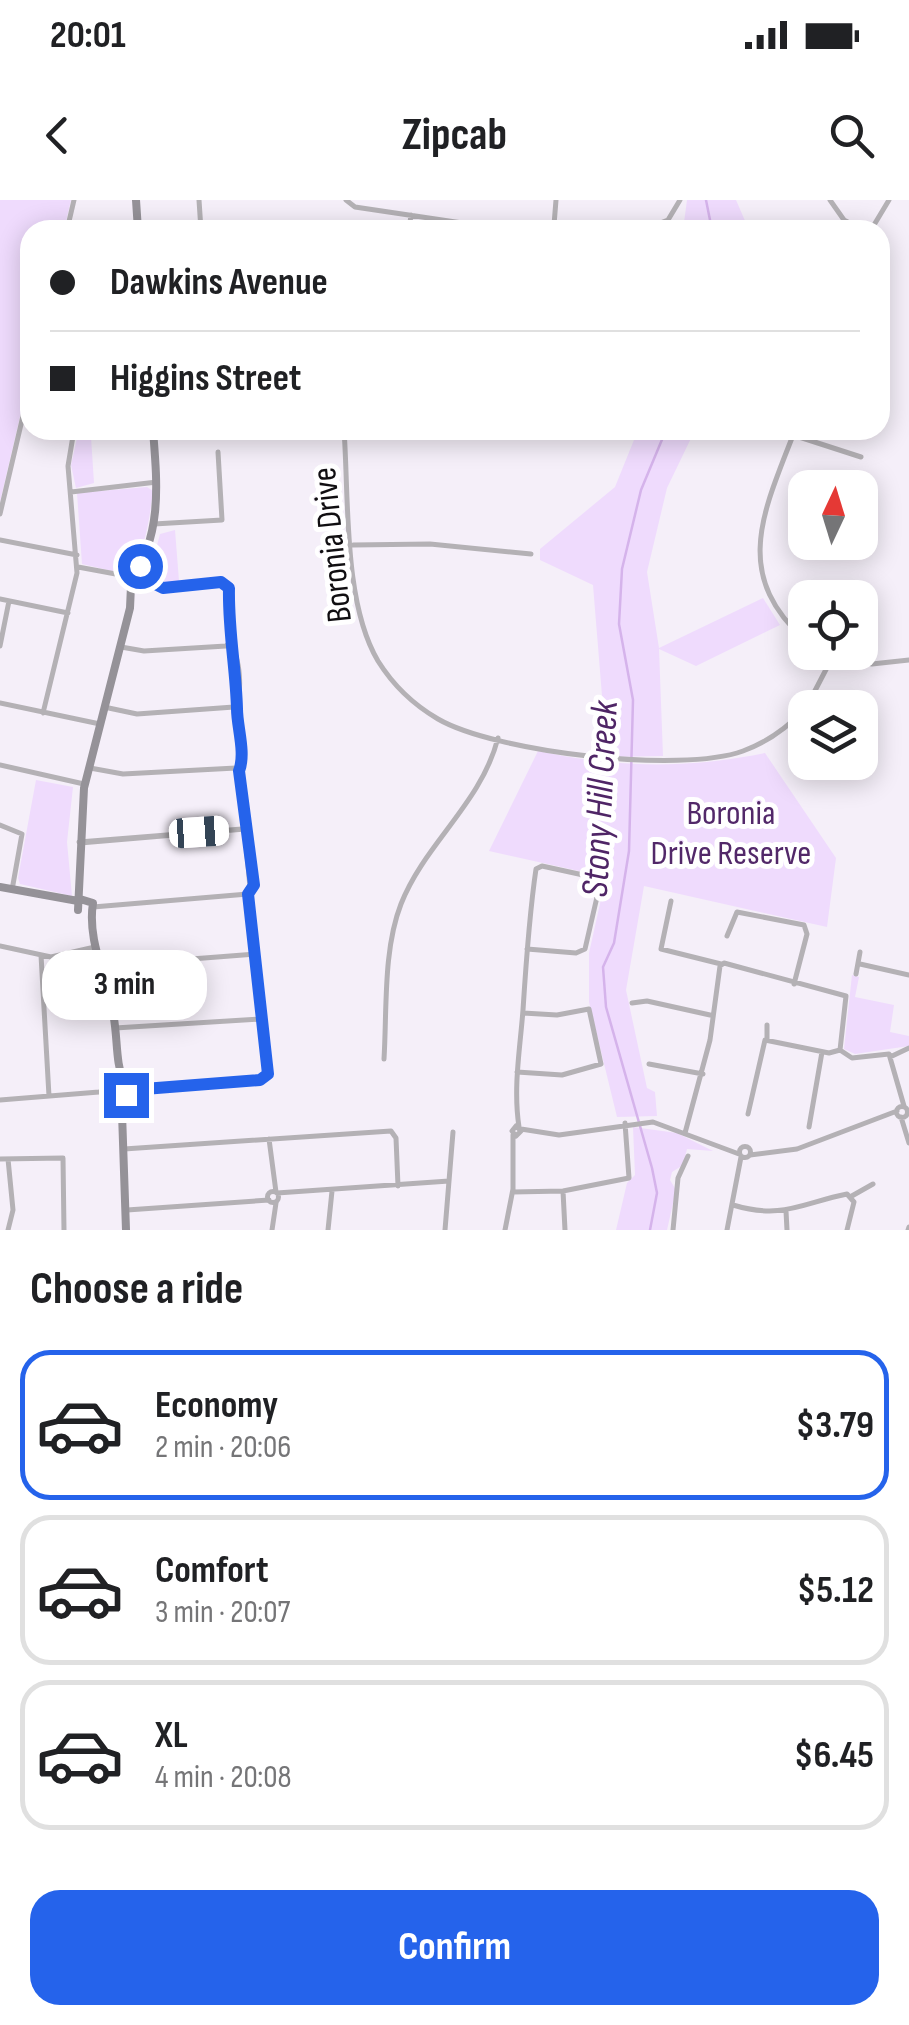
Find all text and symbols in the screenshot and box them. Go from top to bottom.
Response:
text: 20:01 [50,13,126,58]
icon: back [30,108,85,163]
text: Zipcab [402,108,507,163]
icon: search [824,108,879,163]
text: Dawkins Avenue [110,260,328,305]
text: Higgins Street [110,356,301,401]
street label: Boronia Drive [303,465,362,625]
north arrow [788,470,878,560]
map controls [788,470,878,780]
route start [118,544,163,589]
button: locate [788,580,878,670]
button: layers [788,690,878,780]
water label: Stony Hill Creek [573,698,628,898]
park label: Boronia Drive Reserve [651,792,811,875]
car [168,815,230,849]
callout: 3 min [44,950,208,1020]
text: 3 min [94,965,155,1004]
route end [104,1073,149,1118]
text: Choose a ride [30,1262,243,1317]
icon: car [35,1380,125,1470]
text: Economy [155,1383,278,1428]
text: $3.79 [796,1403,874,1448]
text: 2 min · 20:06 [155,1428,291,1467]
icon: car [35,1545,125,1635]
text: Comfort [155,1548,269,1593]
text: $5.12 [797,1568,874,1613]
text: 3 min · 20:07 [155,1593,290,1632]
icon: car [35,1710,125,1800]
text: XL [155,1713,188,1758]
text: $6.45 [794,1733,874,1778]
text: 4 min · 20:08 [155,1758,292,1797]
button: Confirm [30,1890,879,2005]

